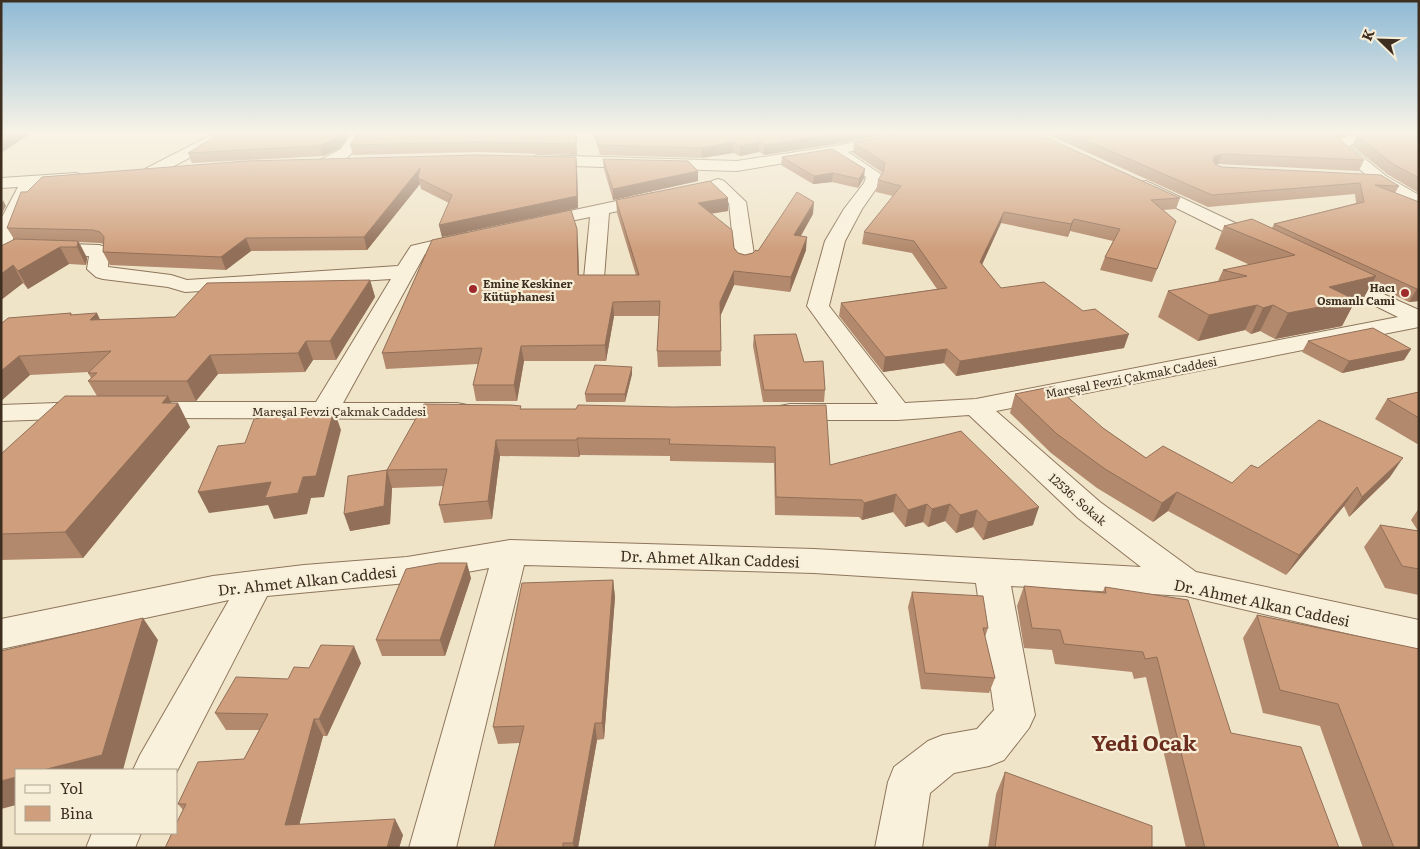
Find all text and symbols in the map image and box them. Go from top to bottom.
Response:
north arrow [1355,15,1405,65]
text: K [1356,26,1378,43]
place label: Emine Keskiner Kütüphanesi [483,275,573,304]
place label: Hacı Osmanlı Cami [1317,279,1395,308]
marker: Emine Keskiner Kütüphanesi [467,283,479,295]
marker: Hacı Osmanlı Cami [1399,287,1411,299]
street label: Mareşal Fevzi Çakmak Caddesi [1044,351,1218,403]
street label: Mareşal Fevzi Çakmak Caddesi [252,402,426,420]
street label: 12536. Sokak [1045,469,1111,530]
street label: Dr. Ahmet Alkan Caddesi [620,543,800,573]
street label: Dr. Ahmet Alkan Caddesi [217,559,397,601]
street label: Dr. Ahmet Alkan Caddesi [1172,572,1352,632]
district label: Yedi Ocak [1091,726,1197,757]
legend [15,769,178,834]
text: Yol [60,776,83,799]
text: Bina [60,801,94,824]

